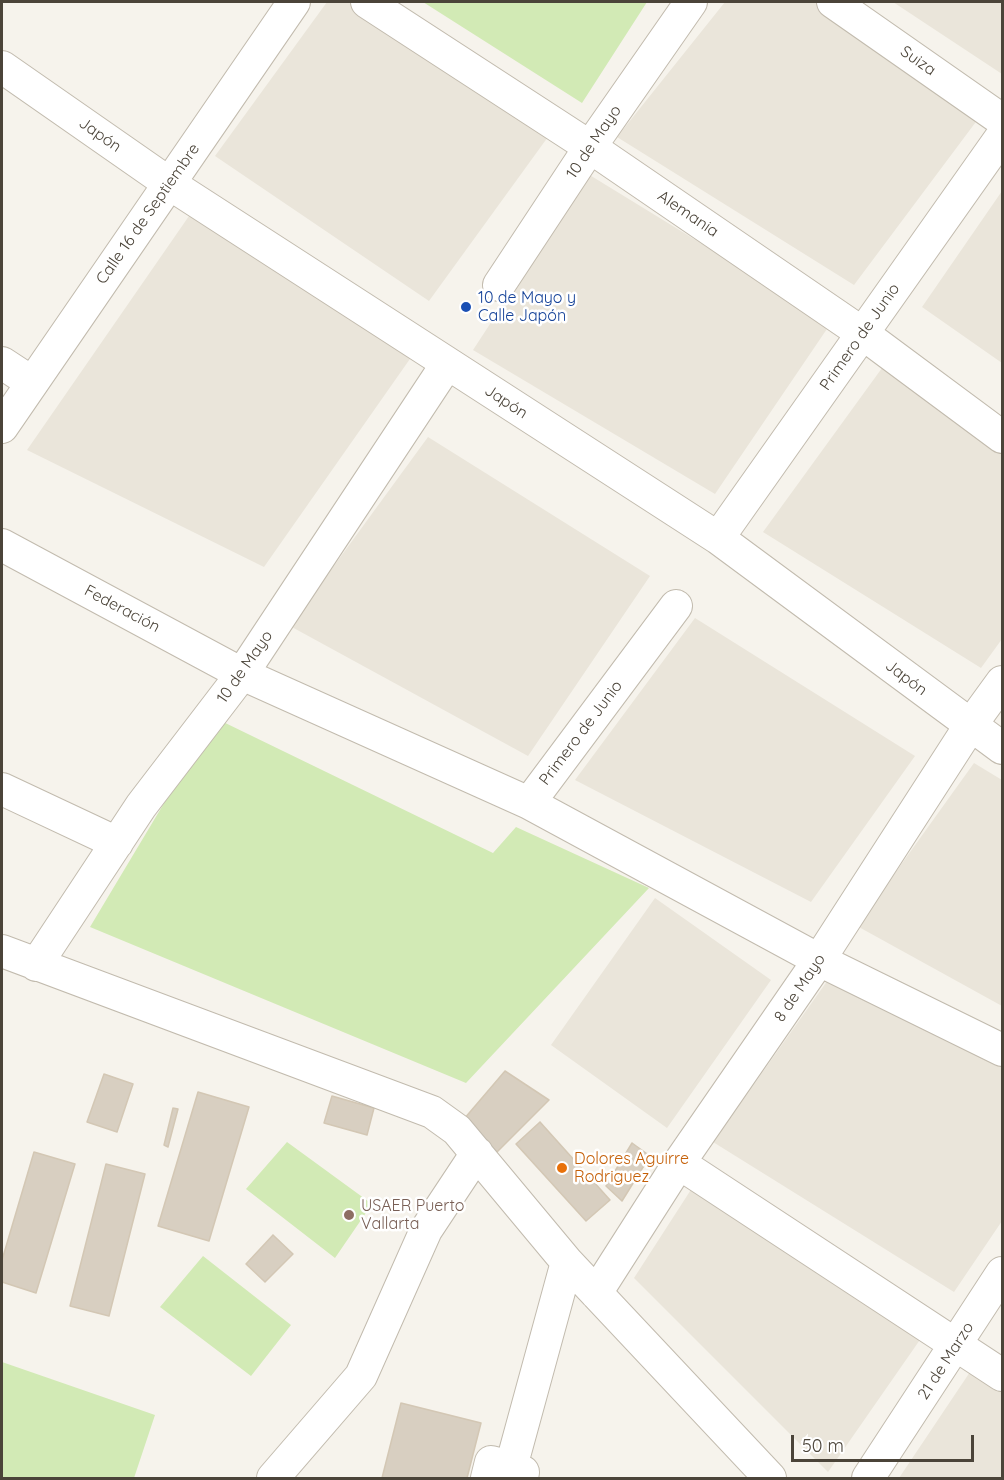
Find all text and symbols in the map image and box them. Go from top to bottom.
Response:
street label: Suiza [897,42,939,80]
street label: 10 de Mayo [562,102,626,182]
street label: Japón [75,114,125,156]
street label: Calle 16 de Septiembre [92,140,204,288]
street label: Alemania [654,187,722,241]
street label: Primero de Junio [816,280,904,394]
place label: 10 de Mayo y Calle Japón [478,288,576,326]
marker: 10 de Mayo y Calle Japón [459,300,473,314]
street label: Japón [481,381,531,423]
street label: Federación [81,581,163,637]
street label: 10 de Mayo [213,627,277,707]
street label: Japón [881,656,931,700]
street label: Primero de Junio [535,677,627,789]
street label: 8 de Mayo [770,950,830,1026]
place label: Dolores Aguirre Rodriguez [574,1149,689,1187]
marker: Dolores Aguirre Rodriguez [555,1161,569,1175]
place label: USAER Puerto Vallarta [361,1196,465,1234]
marker: USAER Puerto Vallarta [342,1208,356,1222]
street label: 21 de Marzo [914,1319,978,1403]
scale bar [794,1423,977,1461]
text: 50 m [802,1434,844,1457]

